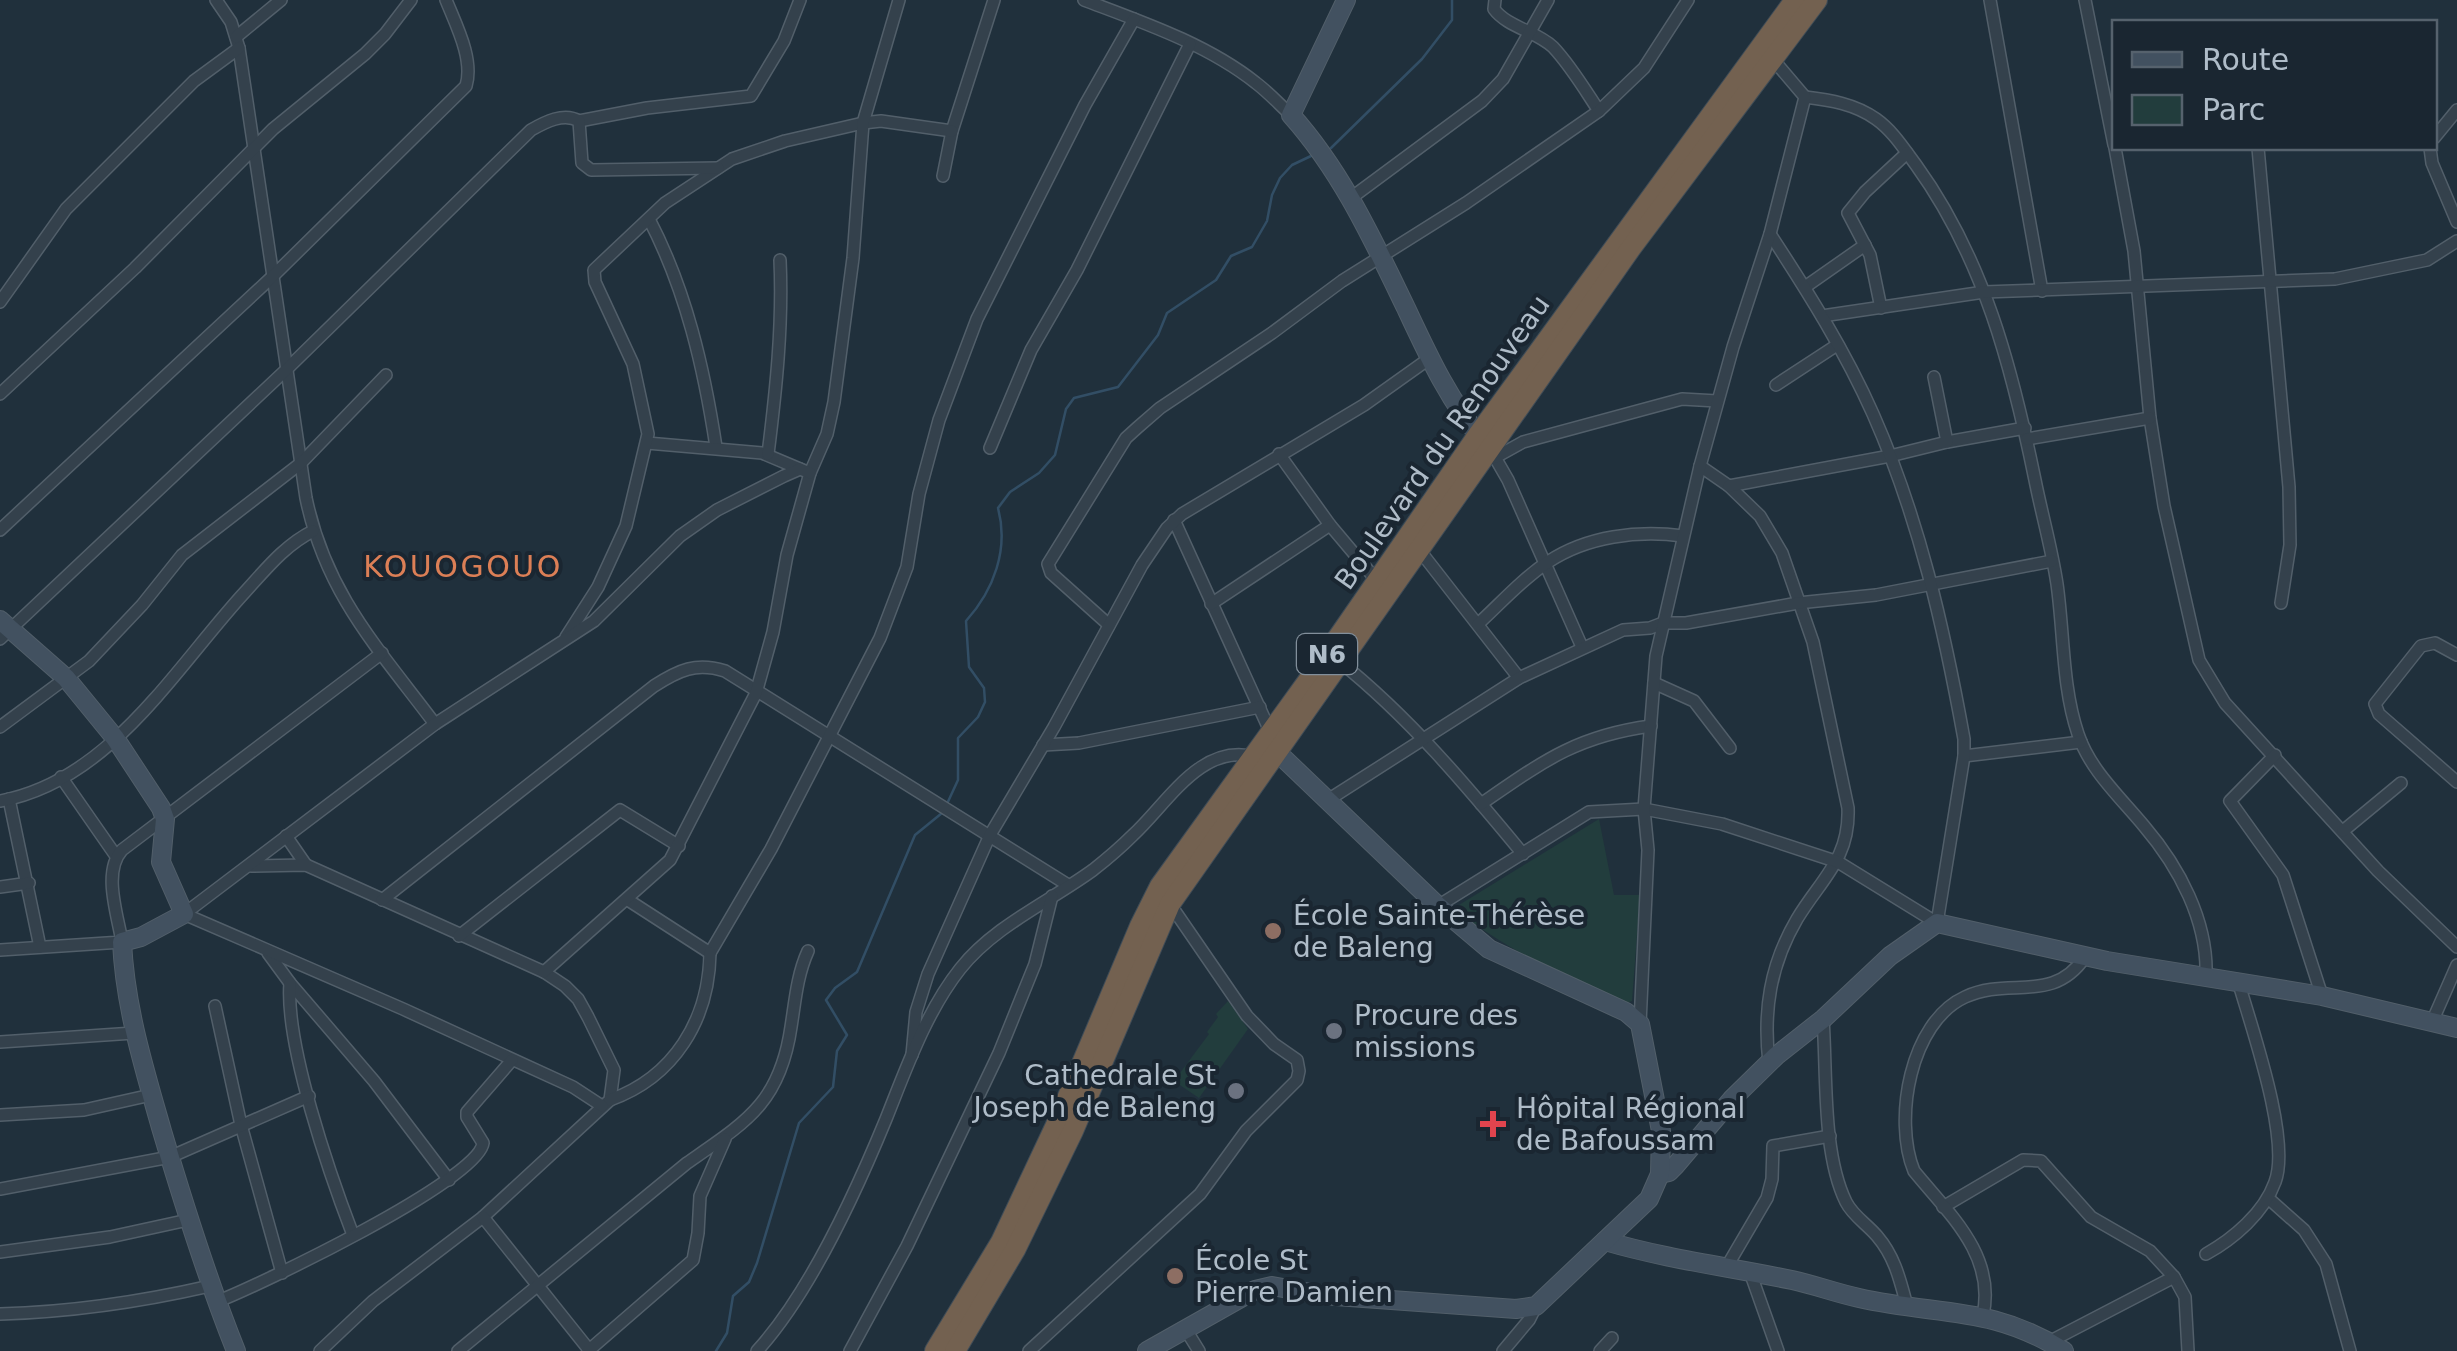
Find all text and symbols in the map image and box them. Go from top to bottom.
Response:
legend [2112,20,2437,150]
text: Route [2202,42,2289,77]
text: Parc [2202,92,2265,127]
street label: Boulevard du Renouveau [1328,289,1557,596]
district label: KOUOGOUO [363,549,563,584]
road number: N6 [1297,634,1357,674]
place label: École Sainte-Thérèse de Baleng [1293,898,1585,964]
marker: École Sainte-Thérèse de Baleng [1262,920,1284,942]
place label: Procure des missions [1354,999,1518,1064]
marker: Procure des missions [1323,1020,1345,1042]
place label: Cathedrale St Joseph de Baleng [972,1059,1216,1124]
marker: Cathedrale St Joseph de Baleng [1225,1080,1247,1102]
place label: Hôpital Régional de Bafoussam [1516,1092,1745,1157]
marker: Hôpital Régional de Bafoussam [1480,1111,1506,1137]
place label: École St Pierre Damien [1195,1243,1393,1309]
marker: École St Pierre Damien [1164,1265,1186,1287]

